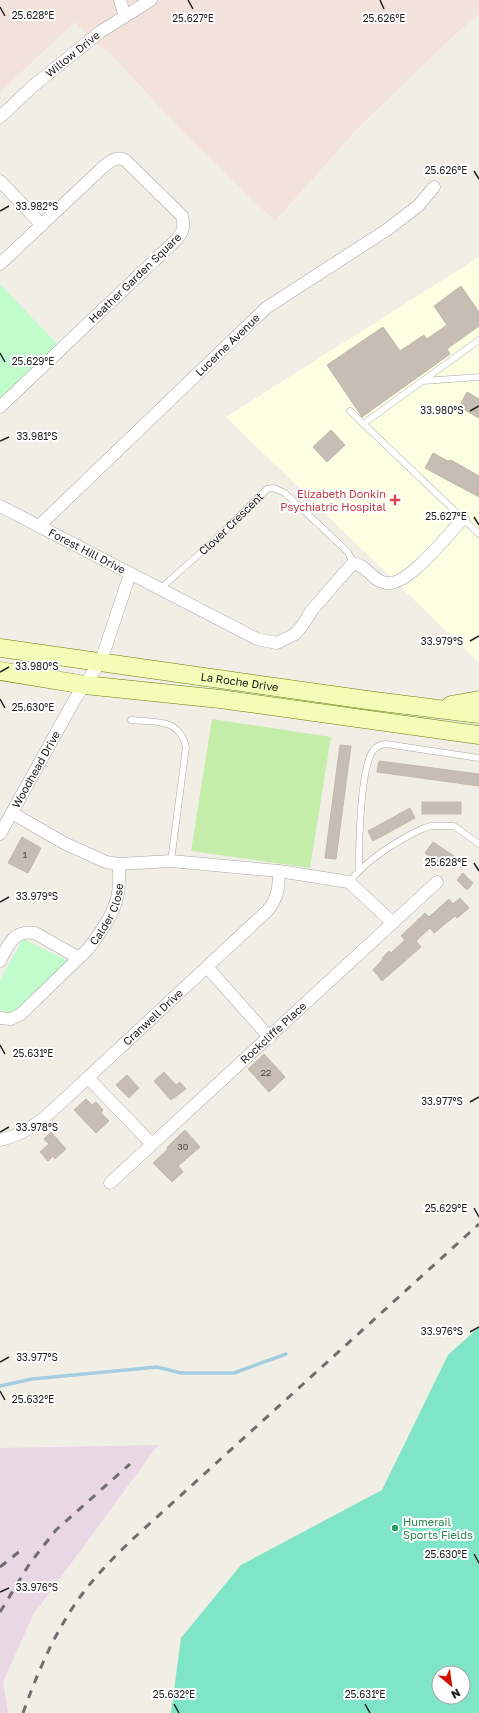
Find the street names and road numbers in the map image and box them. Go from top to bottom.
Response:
street label: Willow Drive [43,28,102,80]
street label: Heather Garden Square [86,230,184,325]
street label: Lucerne Avenue [192,311,262,378]
street label: Clover Crescent [196,490,265,557]
street label: Forest Hill Drive [47,525,128,576]
street label: La Roche Drive [200,670,279,693]
street label: Woodhead Drive [9,728,62,810]
street label: Calder Close [87,883,125,947]
street label: Cranwell Drive [120,986,185,1048]
street label: Rockcliffe Place [237,999,309,1066]

